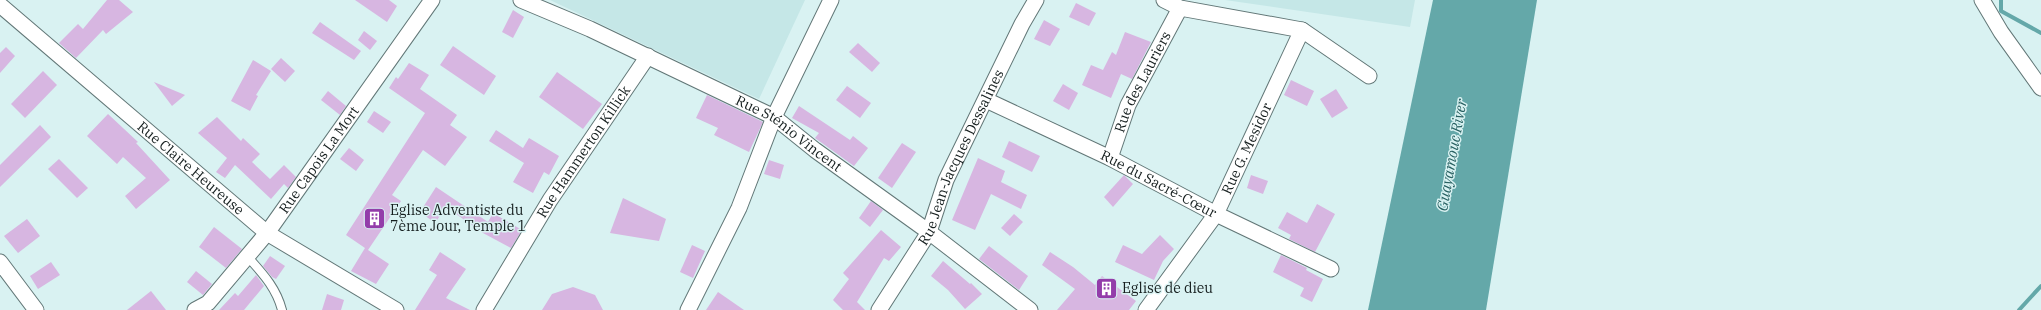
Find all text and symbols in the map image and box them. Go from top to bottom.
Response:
street label: Rue des Lauriers [1110,28,1175,135]
street label: Rue Jean-Jacques Dessalines [914,66,1008,249]
street label: Rue Hammerton Killick [532,81,635,221]
street label: Rue Sténio Vincent [733,91,845,175]
water label: Guayamouc River [1432,97,1471,213]
street label: Rue G. Mesidor [1217,99,1276,197]
street label: Rue Capois La Mort [275,103,363,217]
street label: Rue Claire Heureuse [134,117,248,219]
street label: Rue du Sacré-Cœur [1098,146,1221,222]
place label: Eglise Adventiste du 7ème Jour, Temple 1 [390,201,526,235]
building icon: Eglise Adventiste du 7ème Jour, Temple 1 [361,205,387,231]
building icon: Eglise de dieu [1093,275,1119,301]
place label: Eglise de dieu [1122,279,1213,297]

